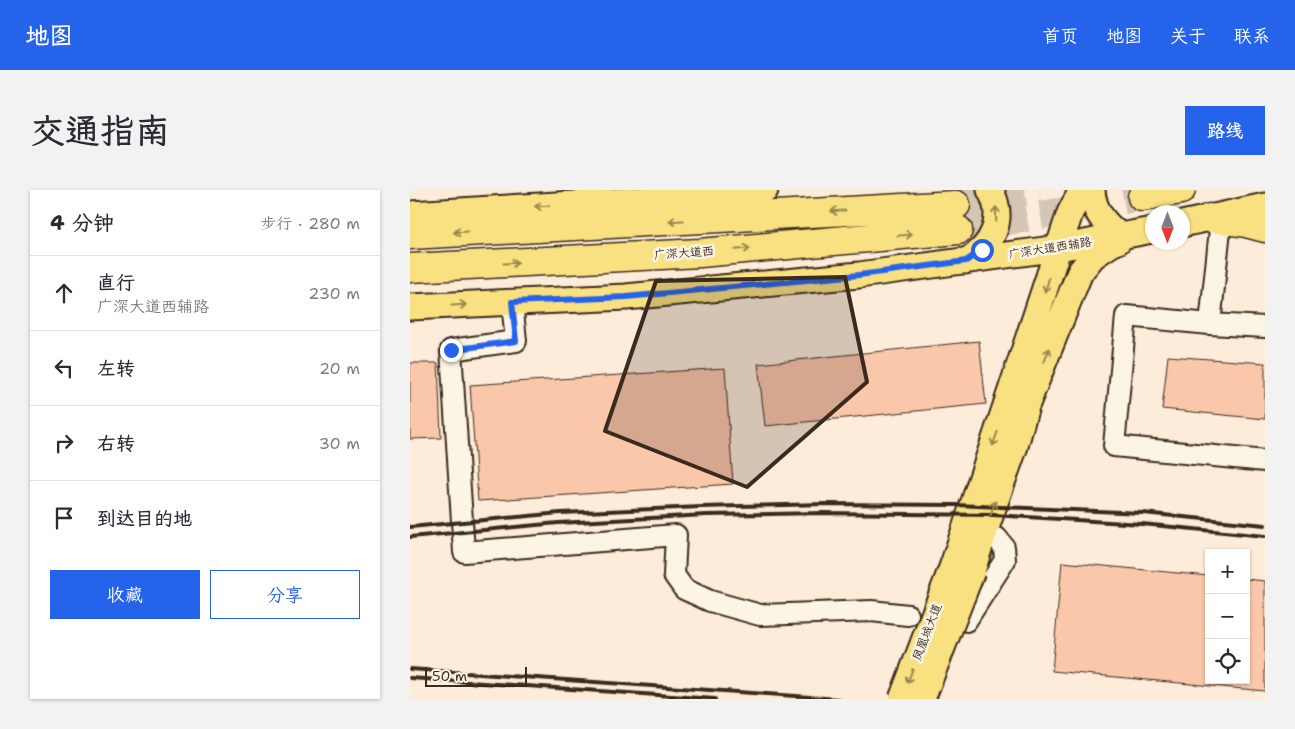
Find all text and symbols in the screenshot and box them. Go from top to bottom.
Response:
text: 地图 [25,20,73,52]
text: 首页 [1042,24,1078,48]
text: 地图 [1106,24,1142,48]
text: 关于 [1170,24,1206,48]
text: 联系 [1234,24,1270,48]
button: 路线 [1185,106,1265,155]
text: 交通指南 [30,107,170,154]
one-way arrow [534,202,550,211]
north arrow [1145,205,1190,250]
one-way arrow [991,206,1001,222]
one-way arrow [830,207,846,216]
text: 4 分钟 [50,209,114,237]
text: 步行 · 280 m [261,213,360,234]
one-way arrow [668,216,684,225]
one-way arrow [453,227,470,237]
one-way arrow [897,230,913,239]
street label: 广深大道西辅路 [1007,234,1093,262]
route start [971,239,994,262]
street label: 广深大道西 [654,243,714,263]
one-way arrow [735,244,751,254]
one-way arrow [503,259,519,268]
text: 直行 [97,270,135,295]
one-way arrow [1041,277,1051,293]
icon: ahead [50,279,78,307]
text: 230 m [308,283,360,304]
text: 广深大道西辅路 [97,296,209,317]
one-way arrow [450,300,466,309]
route end [440,339,463,362]
one-way arrow [1042,348,1052,363]
icon: left [50,354,78,382]
text: 左转 [97,356,135,381]
text: 20 m [319,358,360,379]
icon: right [50,429,78,457]
text: 右转 [97,431,135,456]
one-way arrow [990,431,999,446]
text: 30 m [319,433,360,454]
one-way arrow [989,501,998,516]
icon: arrive [50,504,78,532]
text: 到达目的地 [97,506,192,531]
map controls [1205,549,1250,684]
button: + [1205,549,1250,594]
button: 收藏 [50,570,200,619]
button: 分享 [210,570,360,619]
button: − [1205,594,1250,639]
street label: 凤凰城大道 [909,601,945,663]
button: locate [1205,639,1250,684]
scale bar [425,664,528,687]
text: 50 m [432,667,467,685]
one-way arrow [905,668,914,683]

